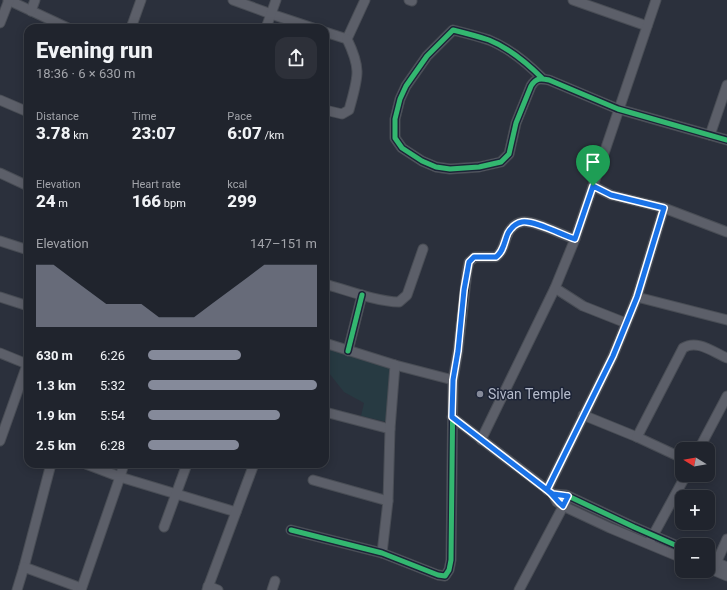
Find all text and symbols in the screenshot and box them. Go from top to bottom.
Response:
button: share [275,37,317,79]
text: Evening run [36,38,153,63]
text: 18:36 · 6 × 630 m [36,66,135,81]
text: Distance [36,110,79,123]
text: Time [132,110,156,123]
text: Pace [227,110,252,123]
text: 3.78 [36,123,70,143]
text: 23:07 [132,123,176,143]
text: 6:07 [227,123,262,143]
text: km [70,129,88,142]
text: /km [262,129,284,142]
pin [576,145,610,186]
icon: arrive [582,151,604,173]
text: Elevation [36,178,81,191]
text: Heart rate [132,178,181,191]
text: kcal [227,178,247,191]
text: 24 [36,191,56,211]
text: 166 [132,191,161,211]
text: 299 [227,191,257,211]
text: m [56,197,68,210]
text: bpm [161,197,186,210]
text: Elevation [36,236,89,251]
text: 147–151 m [250,236,317,251]
text: 630 m [36,348,73,363]
text: 6:26 [100,348,125,363]
text: 1.3 km [36,378,76,393]
text: 5:32 [100,378,125,393]
place label: Sivan Temple [488,386,571,402]
marker: Sivan Temple [475,389,485,399]
text: 1.9 km [36,408,76,423]
text: 5:54 [100,408,125,423]
text: 2.5 km [36,438,76,453]
text: 6:28 [100,438,125,453]
north arrow [675,442,715,482]
map controls [675,442,715,578]
button: + [675,490,715,530]
button: − [675,538,715,578]

